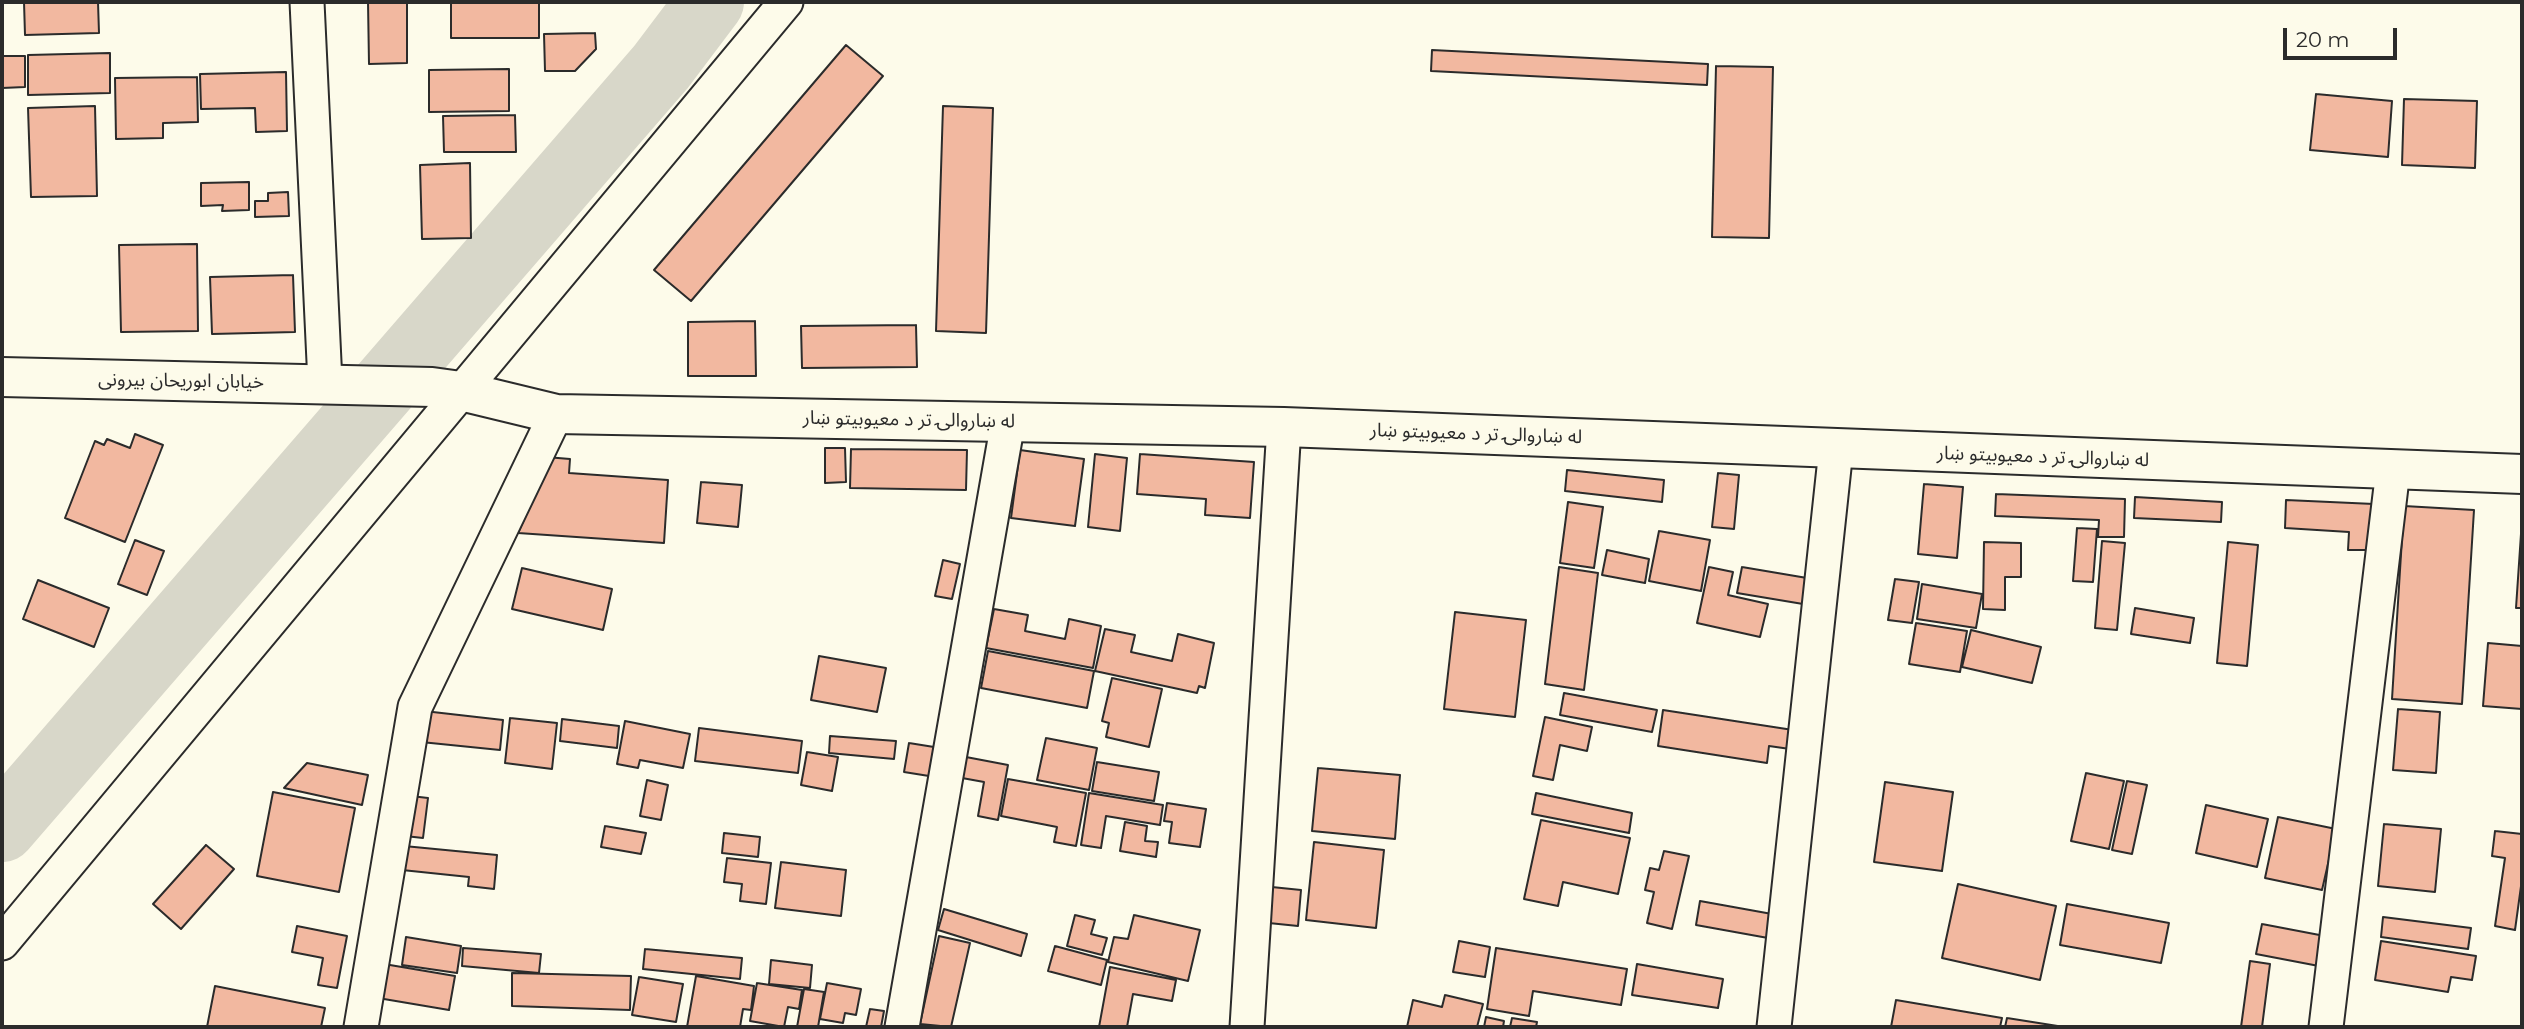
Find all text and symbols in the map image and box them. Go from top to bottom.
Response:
scale bar [2286,14,2400,58]
text: 20 m [2296,27,2350,52]
street label: خیابان ابوریحان بیرونی [98,368,264,394]
street label: له ښاروالۍ تر د معیوبیتو ښار [803,407,1015,433]
street label: له ښاروالۍ تر د معیوبیتو ښار [1370,419,1582,449]
street label: له ښاروالۍ تر د معیوبیتو ښار [1937,442,2149,472]

